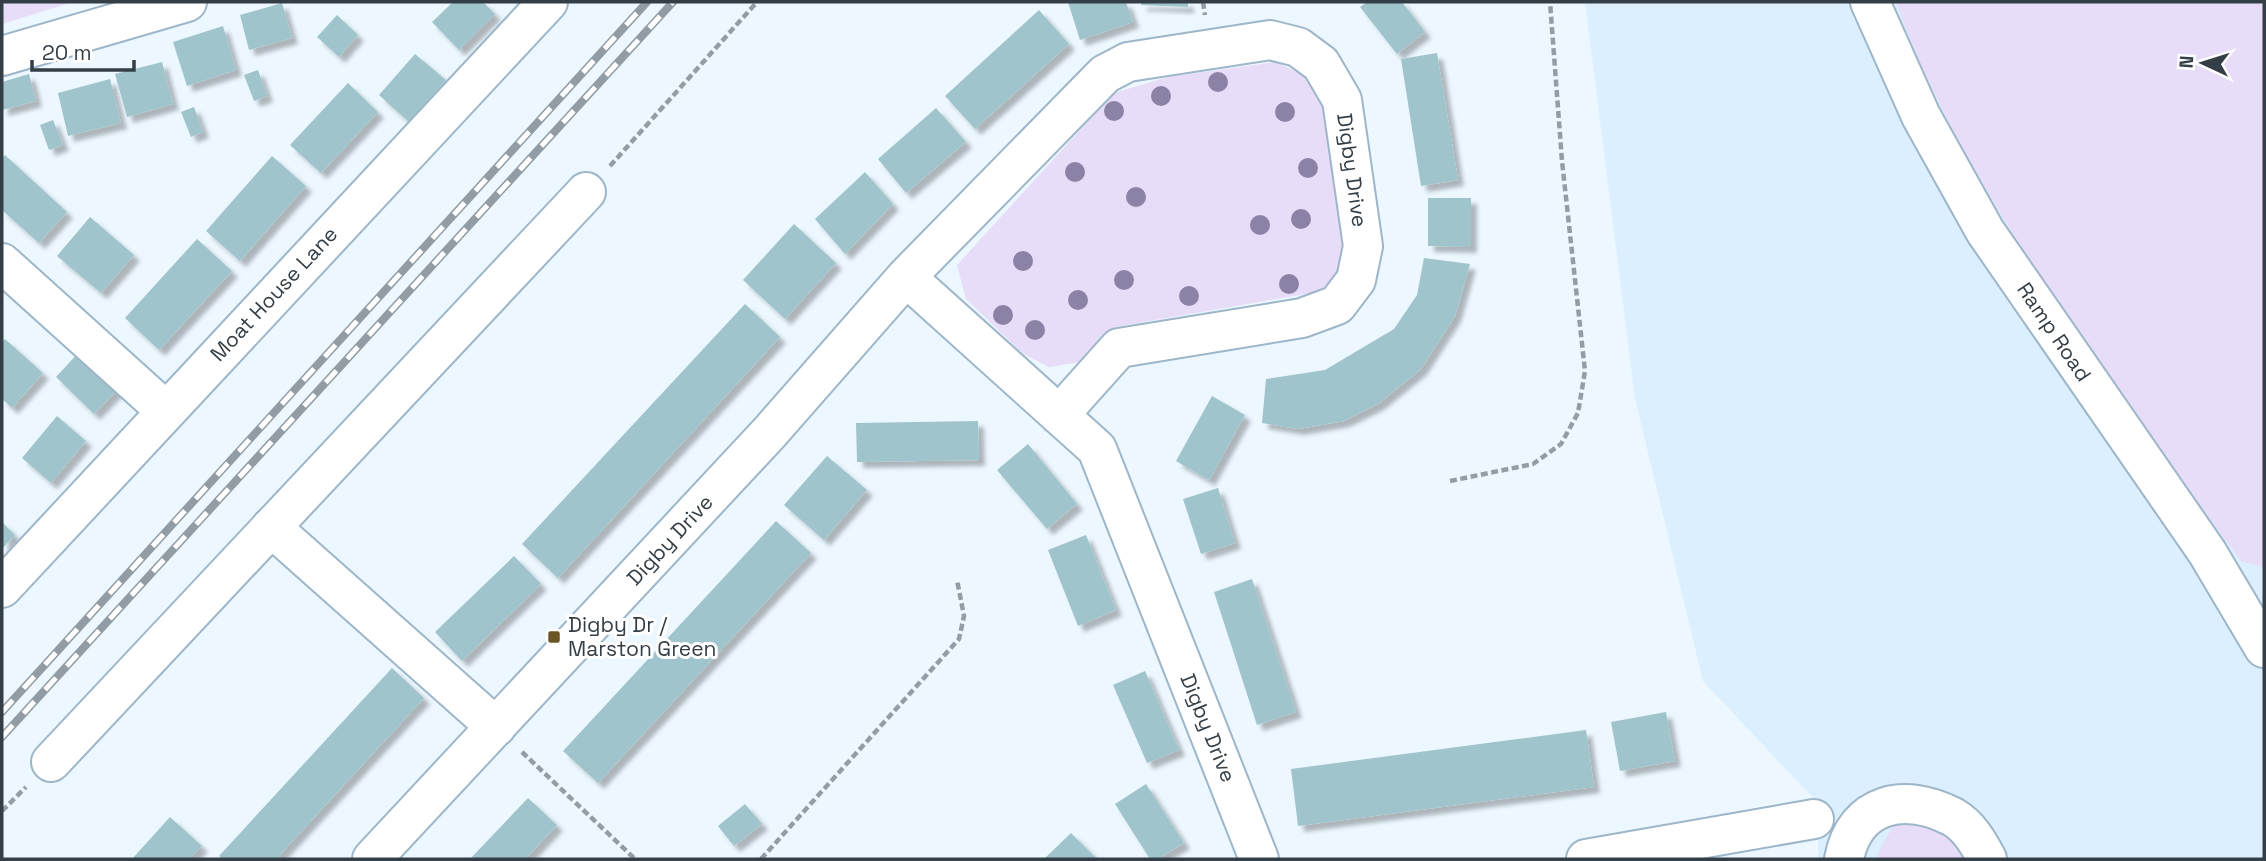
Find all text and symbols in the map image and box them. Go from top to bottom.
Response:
scale bar [32,28,133,72]
north arrow [2168,28,2238,98]
text: 20 m [42,39,92,66]
text: N [2174,55,2199,69]
street label: Digby Drive [1331,111,1374,229]
street label: Moat House Lane [204,220,343,367]
street label: Ramp Road [2011,277,2097,386]
street label: Digby Drive [621,489,719,591]
place label: Digby Dr / Marston Green [568,611,716,662]
marker: Digby Dr / Marston Green [546,629,562,645]
street label: Digby Drive [1174,670,1242,786]

